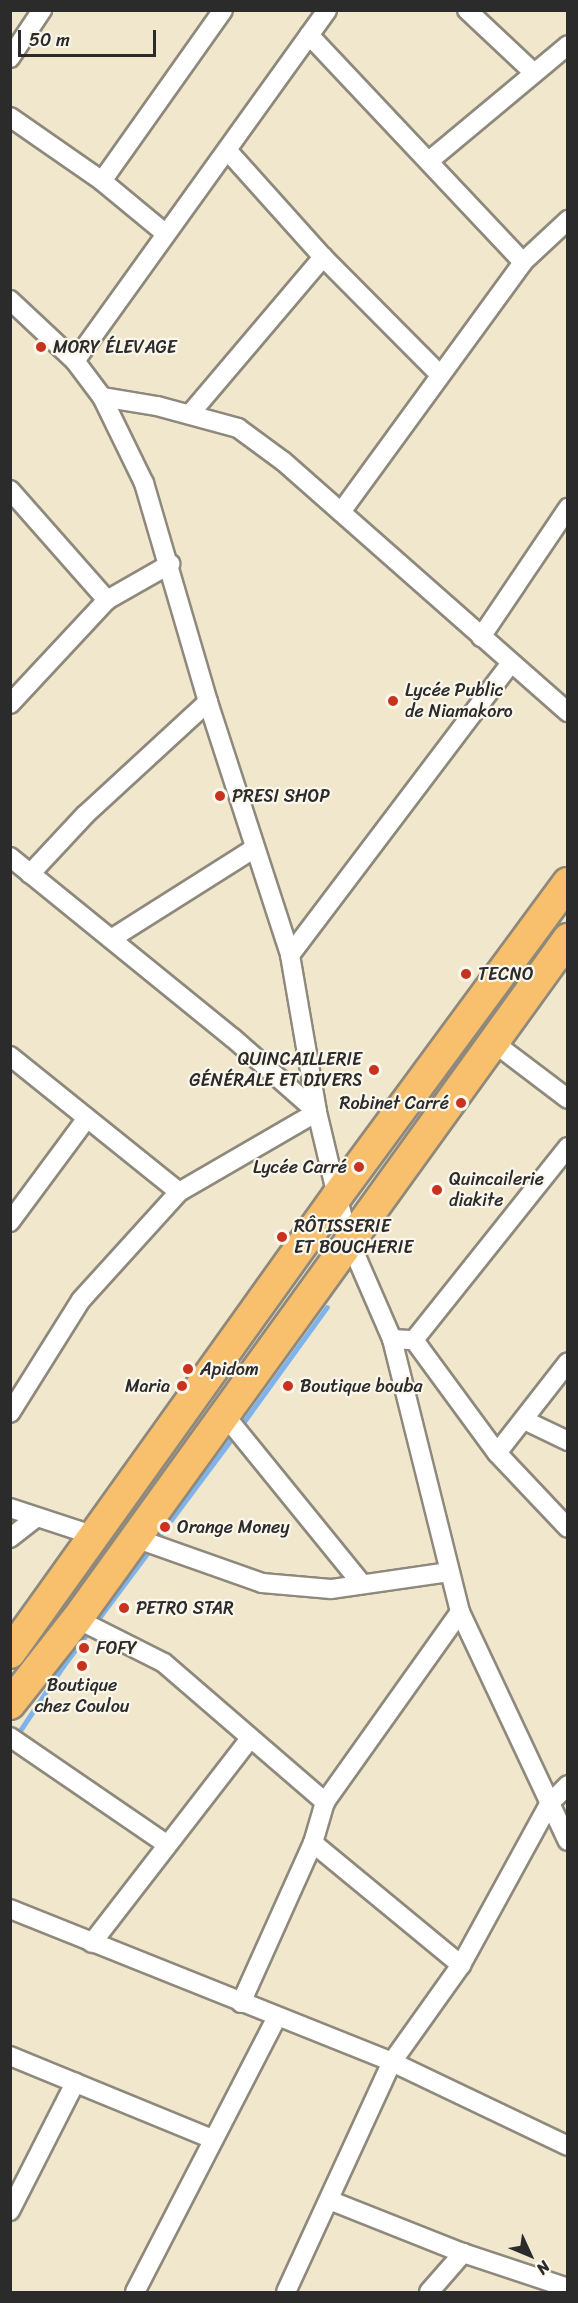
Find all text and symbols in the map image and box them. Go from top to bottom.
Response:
scale bar [21,18,159,56]
text: 50 m [29,24,70,56]
place label: MORY ÉLEVAGE [53,336,177,358]
marker: MORY ÉLEVAGE [34,340,48,354]
place label: Lycée Public de Niamakoro [405,680,513,722]
marker: Lycée Public de Niamakoro [386,694,400,708]
place label: PRESI SHOP [232,785,330,807]
marker: PRESI SHOP [213,789,227,803]
place label: TECNO [478,963,534,985]
marker: TECNO [459,967,473,981]
place label: QUINCAILLERIE GÉNÉRALE ET DIVERS [187,1049,362,1092]
marker: QUINCAILLERIE GÉNÉRALE ET DIVERS [367,1063,381,1077]
place label: Robinet Carré [339,1092,449,1114]
marker: Robinet Carré [454,1096,468,1110]
place label: Lycée Carré [253,1156,347,1178]
marker: Lycée Carré [352,1160,366,1174]
place label: Quincailerie diakite [449,1169,544,1212]
marker: Quincailerie diakite [430,1183,444,1197]
place label: RÔTISSERIE ET BOUCHERIE [294,1216,415,1258]
marker: RÔTISSERIE ET BOUCHERIE [275,1230,289,1244]
place label: Apidom [200,1358,259,1380]
marker: Apidom [181,1362,195,1376]
place label: Maria [125,1375,170,1397]
place label: Boutique bouba [300,1375,423,1397]
marker: Maria [175,1379,189,1393]
marker: Boutique bouba [281,1379,295,1393]
place label: Orange Money [177,1516,290,1538]
marker: Orange Money [158,1520,172,1534]
place label: PETRO STAR [136,1597,234,1619]
marker: PETRO STAR [117,1601,131,1615]
place label: FOFY [96,1637,137,1659]
marker: FOFY [77,1641,91,1655]
marker: Boutique chez Coulou [75,1659,89,1673]
place label: Boutique chez Coulou [35,1675,129,1718]
north arrow [500,2225,560,2285]
text: N [529,2254,558,2282]

